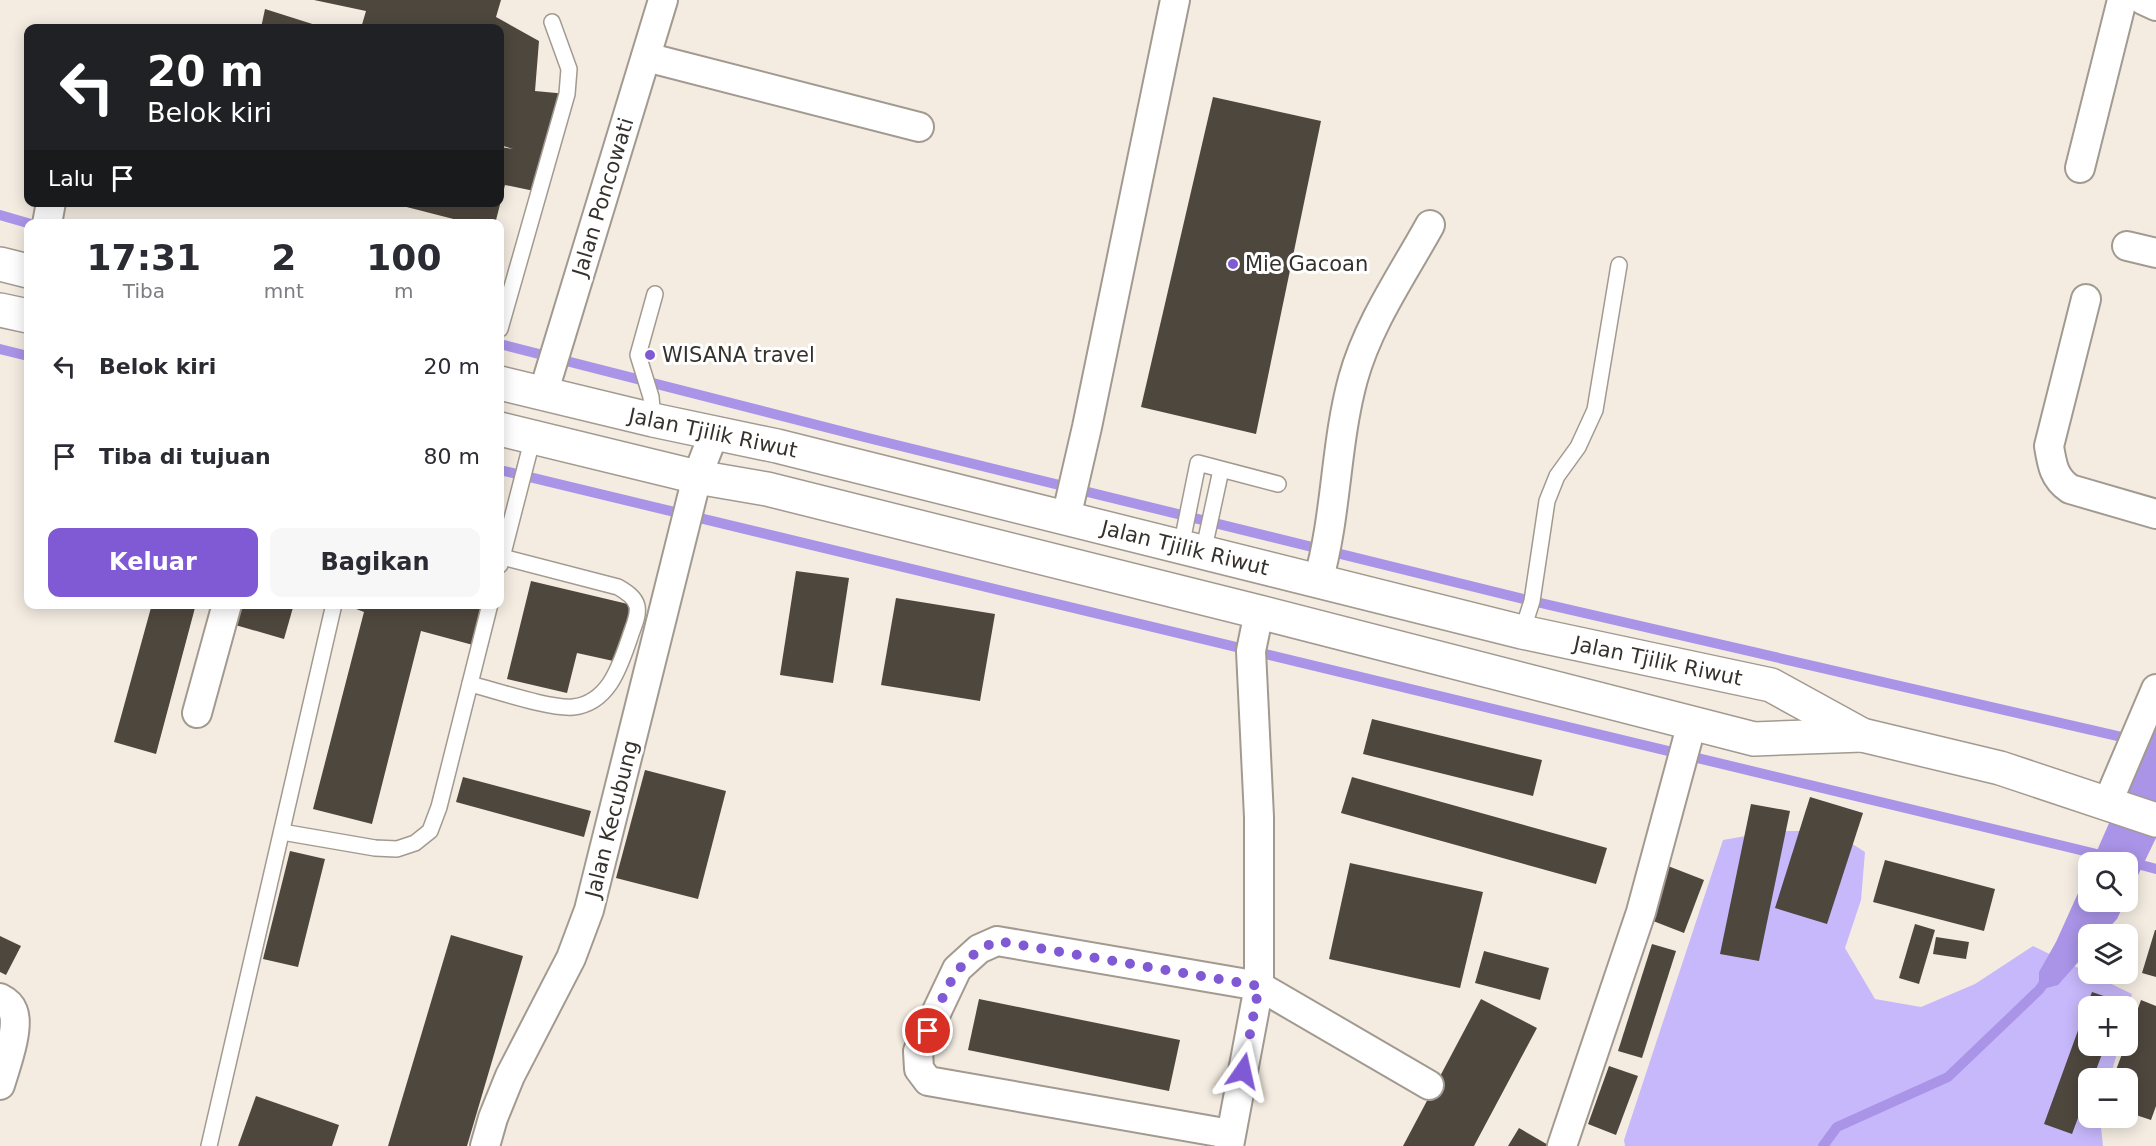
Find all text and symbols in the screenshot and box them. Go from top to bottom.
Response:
text: 20 m [147,47,264,96]
icon: left [48,48,126,126]
text: Belok kiri [147,97,272,128]
street label: Jalan Poncowati [567,115,639,281]
icon: arrive [106,162,139,195]
text: Lalu [48,166,94,191]
text: 17:31 [87,237,201,278]
text: 2 [271,237,296,278]
text: 100 [366,237,441,278]
place label: Mie Gacoan [1245,252,1368,276]
marker: Mie Gacoan [1226,257,1240,271]
text: Tiba [123,279,165,303]
text: mnt [264,279,304,303]
text: m [394,279,414,303]
place label: WISANA travel [662,343,815,367]
marker: WISANA travel [643,348,657,362]
icon: left [48,350,81,383]
text: Belok kiri [99,354,216,379]
text: 20 m [424,354,480,379]
street label: Jalan Tjilik Riwut [624,403,800,463]
icon: arrive [48,440,81,473]
text: Tiba di tujuan [99,444,271,469]
text: 80 m [424,444,480,469]
street label: Jalan Tjilik Riwut [1097,515,1271,580]
button: Keluar [48,528,258,597]
button: Bagikan [270,528,480,597]
street label: Jalan Tjilik Riwut [1569,631,1745,691]
street label: Jalan Kecubung [580,738,643,902]
map controls [2078,852,2138,1128]
button: search [2078,852,2138,912]
button: layers [2078,924,2138,984]
button: + [2078,996,2138,1056]
pin [902,1005,953,1056]
icon: arrive [911,1014,944,1047]
position arrow [1211,1039,1275,1103]
button: − [2078,1068,2138,1128]

